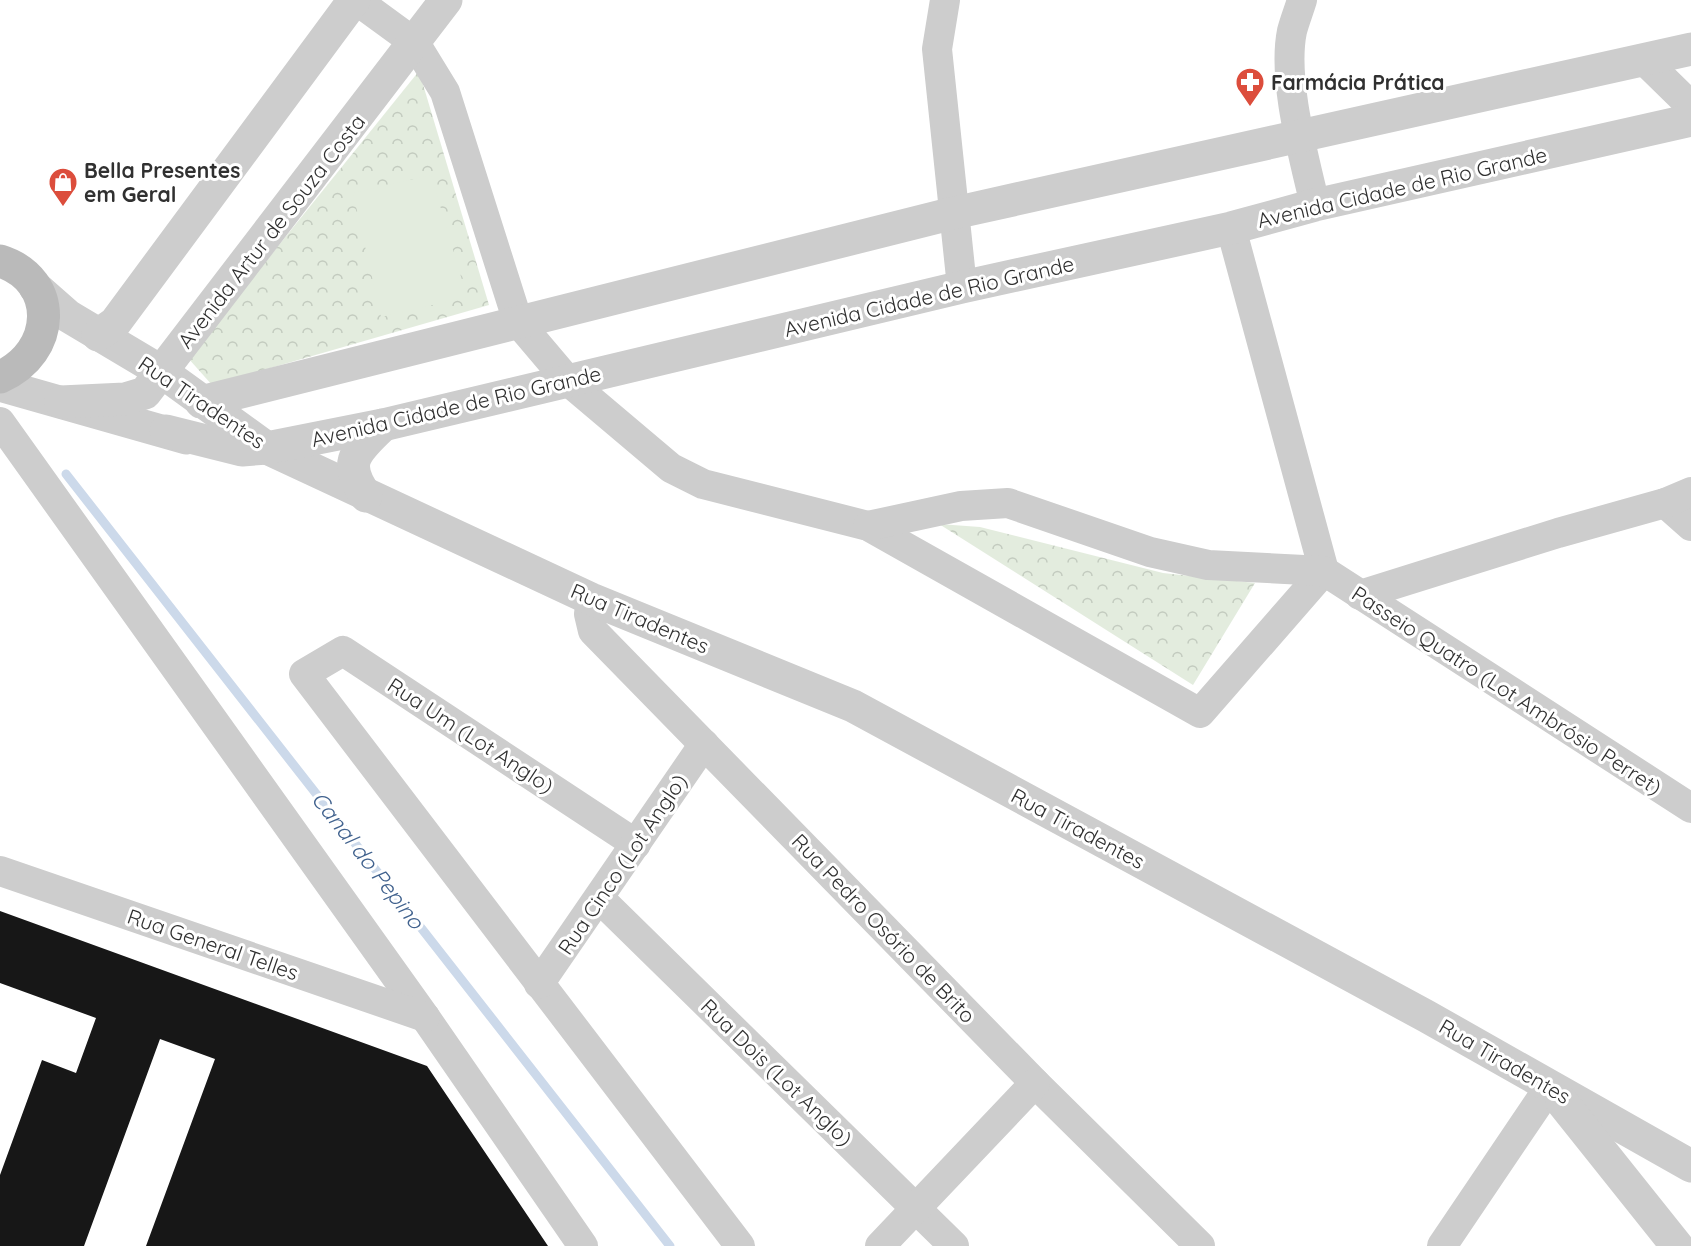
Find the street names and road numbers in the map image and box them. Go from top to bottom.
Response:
street label: Avenida Artur de Souza Costa [172,109,370,353]
street label: Avenida Cidade de Rio Grande [1254,141,1550,233]
street label: Avenida Cidade de Rio Grande [781,250,1077,342]
street label: Rua Tiradentes [134,350,270,454]
street label: Avenida Cidade de Rio Grande [308,360,604,452]
street label: Rua Tiradentes [567,577,713,659]
street label: Passeio Quatro (Lot Ambrósio Perret) [1347,580,1667,800]
street label: Rua Um (Lot Anglo) [383,672,559,798]
street label: Rua Cinco (Lot Anglo) [552,769,692,959]
street label: Rua Tiradentes [1007,782,1149,874]
street label: Rua Pedro Osório de Brito [787,828,981,1028]
street label: Rua General Telles [124,903,302,985]
street label: Rua Dois (Lot Anglo) [696,993,858,1151]
street label: Rua Tiradentes [1435,1013,1575,1109]

